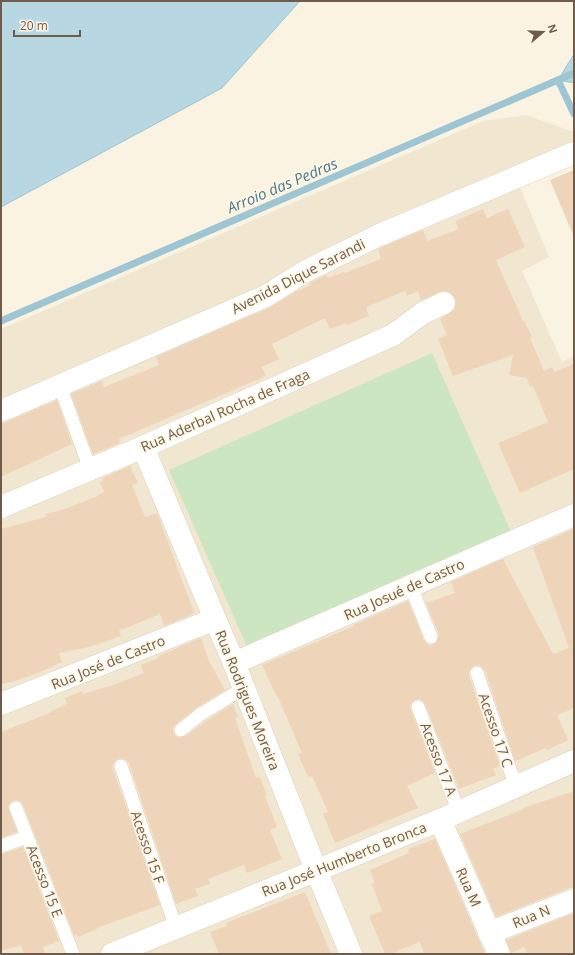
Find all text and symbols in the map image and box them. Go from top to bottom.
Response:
scale bar [14,12,80,38]
north arrow [523,12,563,52]
text: 20 m [20,17,48,34]
text: N [544,22,561,35]
water label: Arroio das Pedras [223,153,341,218]
street label: Avenida Dique Sarandi [228,234,368,318]
street label: Rua Aderbal Rocha de Fraga [137,364,313,456]
street label: Rua Josué de Castro [341,554,467,624]
street label: Rua Rodrigues Moreira [211,627,285,773]
street label: Rua José de Castro [48,630,168,694]
street label: Acesso 17 C [474,690,518,770]
street label: Acesso 17 A [416,719,462,799]
street label: Acesso 15 F [127,808,169,886]
street label: Rua José Humberto Bronca [259,817,429,901]
street label: Acesso 15 E [22,842,68,920]
street label: Rua M [452,864,486,910]
street label: Rua N [509,900,553,932]

